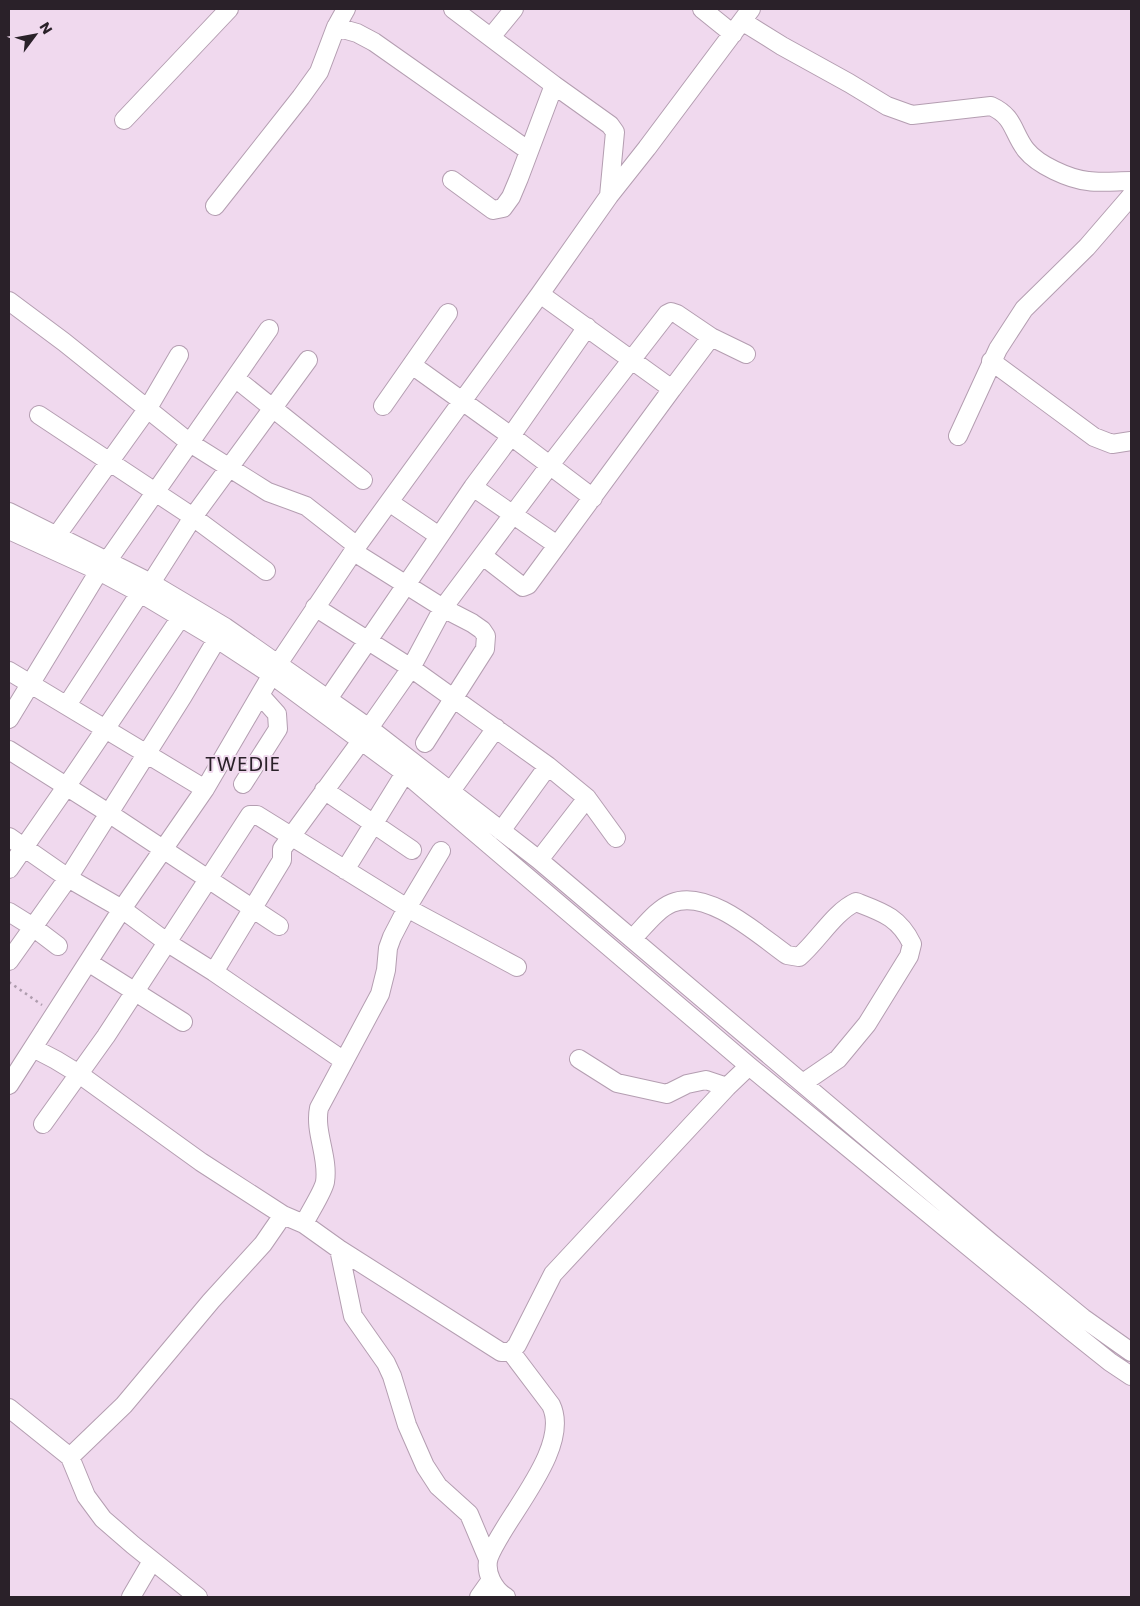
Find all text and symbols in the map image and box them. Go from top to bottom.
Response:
north arrow [10,10,60,60]
text: N [35,18,57,38]
district label: TWEDIE [205,750,281,778]

